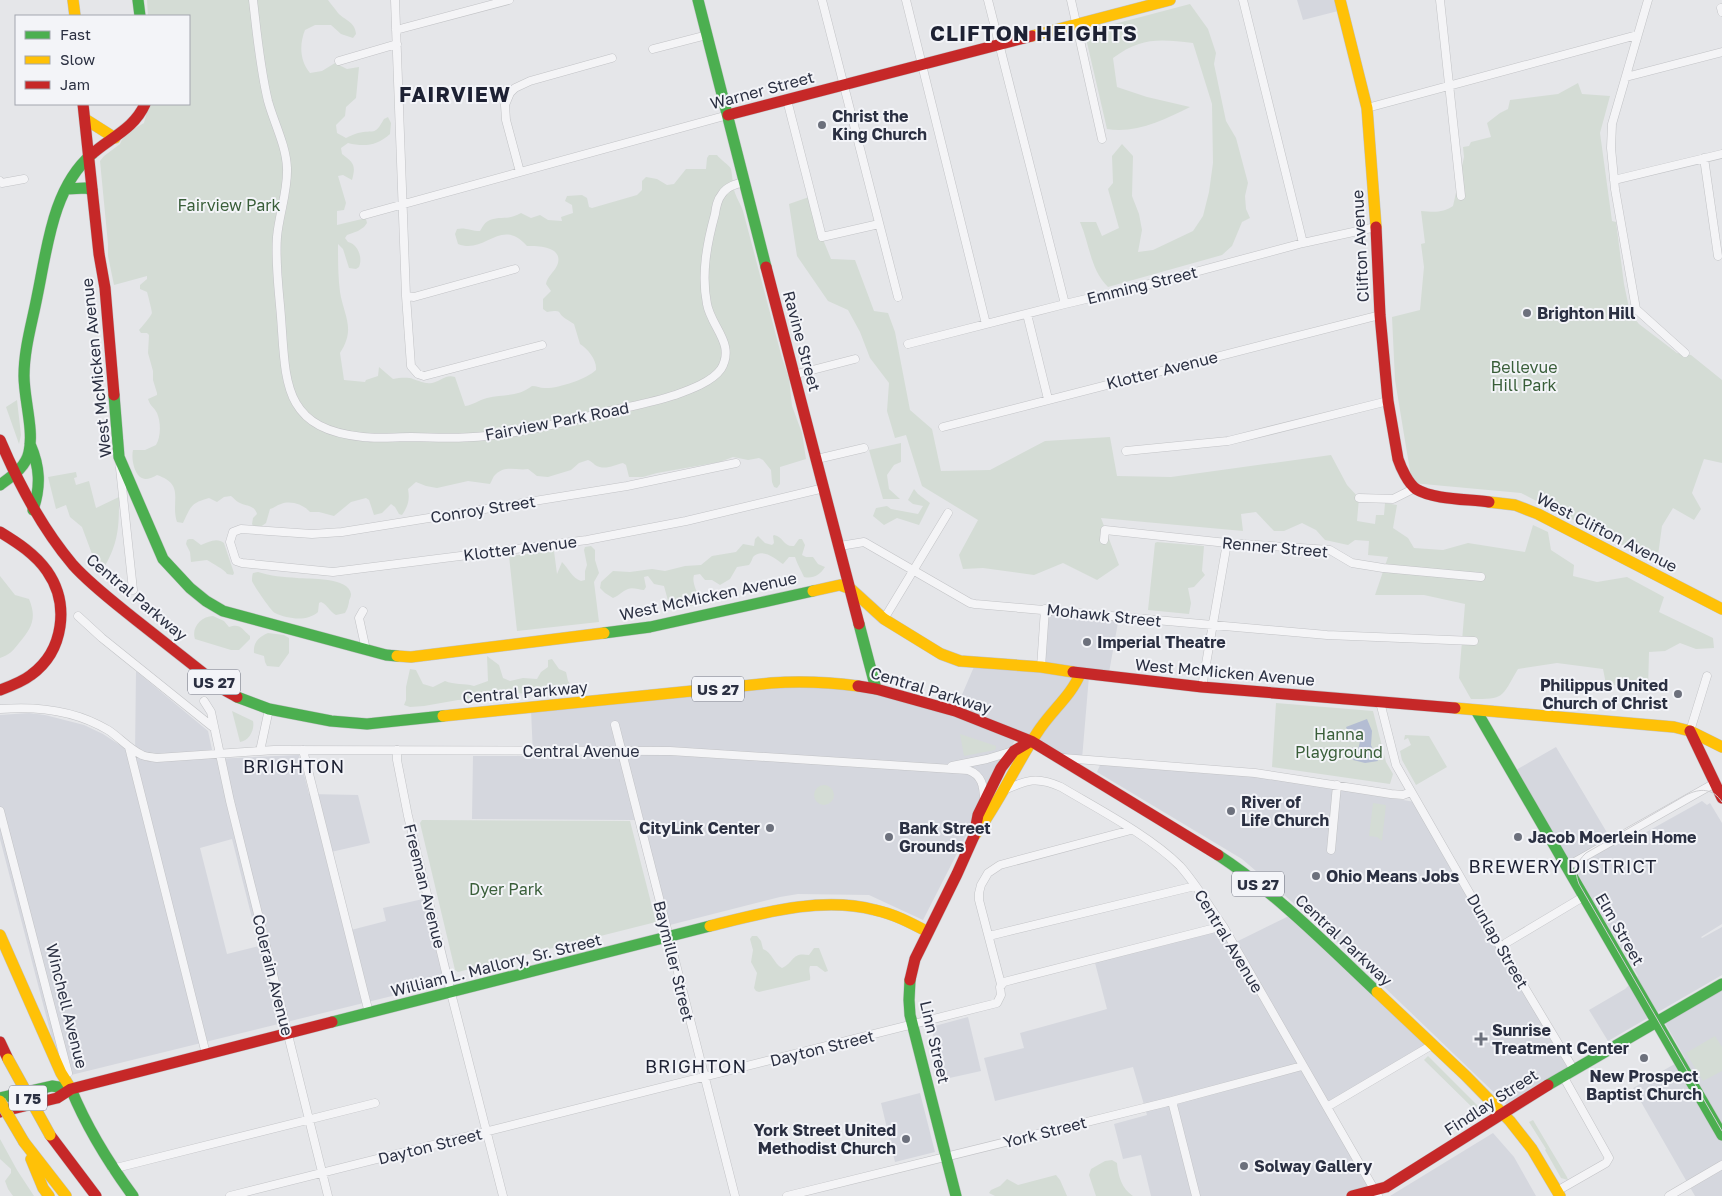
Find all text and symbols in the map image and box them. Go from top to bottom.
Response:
legend [15,15,190,105]
district label: CLIFTON HEIGHTS [930,20,1138,46]
text: Fast [60,25,91,43]
text: Slow [60,50,95,68]
street label: Warner Street [708,67,816,113]
text: Jam [60,75,90,93]
district label: FAIRVIEW [399,81,511,107]
place label: Christ the King Church [832,106,927,144]
marker: Christ the King Church [816,119,828,131]
street label: Clifton Avenue [1347,189,1373,303]
park label: Fairview Park [177,195,281,215]
street label: Emming Street [1085,262,1199,308]
street label: West McMicken Avenue [77,277,115,459]
street label: Ravine Street [779,289,825,393]
place label: Brighton Hill [1537,303,1636,323]
marker: Brighton Hill [1521,307,1533,319]
street label: Klotter Avenue [1104,346,1220,394]
park label: Bellevue Hill Park [1491,357,1557,395]
street label: Fairview Park Road [483,397,631,445]
street label: West Clifton Avenue [1533,488,1681,576]
street label: Conroy Street [429,491,537,527]
street label: Klotter Avenue [462,531,578,565]
street label: Renner Street [1221,532,1329,562]
street label: Central Parkway [82,549,192,645]
street label: West McMicken Avenue [618,567,798,625]
street label: Mohawk Street [1046,599,1162,631]
place label: Imperial Theatre [1097,632,1226,652]
marker: Imperial Theatre [1081,636,1093,648]
street label: West McMicken Avenue [1134,654,1316,690]
street label: Central Parkway [868,662,994,718]
road number: US 27 [188,670,240,694]
place label: Philippus United Church of Christ [1540,675,1668,713]
road number: US 27 [692,676,744,702]
street label: Central Parkway [462,677,588,707]
marker: Philippus United Church of Christ [1672,688,1684,700]
park label: Hanna Playground [1295,724,1383,762]
street label: Central Avenue [523,741,639,761]
district label: BRIGHTON [243,755,345,777]
place label: River of Life Church [1241,792,1329,830]
marker: River of Life Church [1225,805,1237,817]
place label: CityLink Center [639,818,760,838]
place label: Bank Street Grounds [899,818,991,856]
street label: Freeman Avenue [400,822,450,950]
marker: CityLink Center [764,822,776,834]
place label: Jacob Moerlein Home [1528,827,1697,847]
marker: Bank Street Grounds [883,831,895,843]
marker: Jacob Moerlein Home [1512,831,1524,843]
district label: BREWERY DISTRICT [1469,855,1657,877]
place label: Ohio Means Jobs [1326,866,1459,886]
marker: Ohio Means Jobs [1310,870,1322,882]
road number: US 27 [1232,872,1284,896]
park label: Dyer Park [469,879,543,899]
street label: Central Avenue [1190,886,1268,996]
street label: Elm Street [1591,889,1649,969]
street label: Central Parkway [1291,890,1397,990]
street label: Dunlap Street [1463,890,1533,992]
street label: Baymiller Street [649,899,699,1023]
street label: Colerain Avenue [248,912,298,1038]
street label: William L. Mallory, Sr. Street [389,929,603,1001]
street label: Winchell Avenue [42,941,92,1071]
street label: Linn Street [916,999,954,1085]
place label: Sunrise Treatment Center [1492,1020,1629,1058]
street label: Dayton Street [768,1025,876,1071]
marker: Sunrise Treatment Center [1474,1032,1488,1046]
marker: New Prospect Baptist Church [1638,1052,1650,1064]
district label: BRIGHTON [645,1055,747,1077]
street label: Findlay Street [1440,1064,1542,1140]
place label: New Prospect Baptist Church [1586,1066,1702,1104]
road number: I 75 [9,1086,47,1110]
street label: York Street [1001,1112,1089,1152]
place label: York Street United Methodist Church [754,1120,896,1158]
street label: Dayton Street [376,1123,484,1169]
marker: York Street United Methodist Church [900,1133,912,1145]
place label: Solway Gallery [1254,1156,1373,1176]
marker: Solway Gallery [1238,1160,1250,1172]

